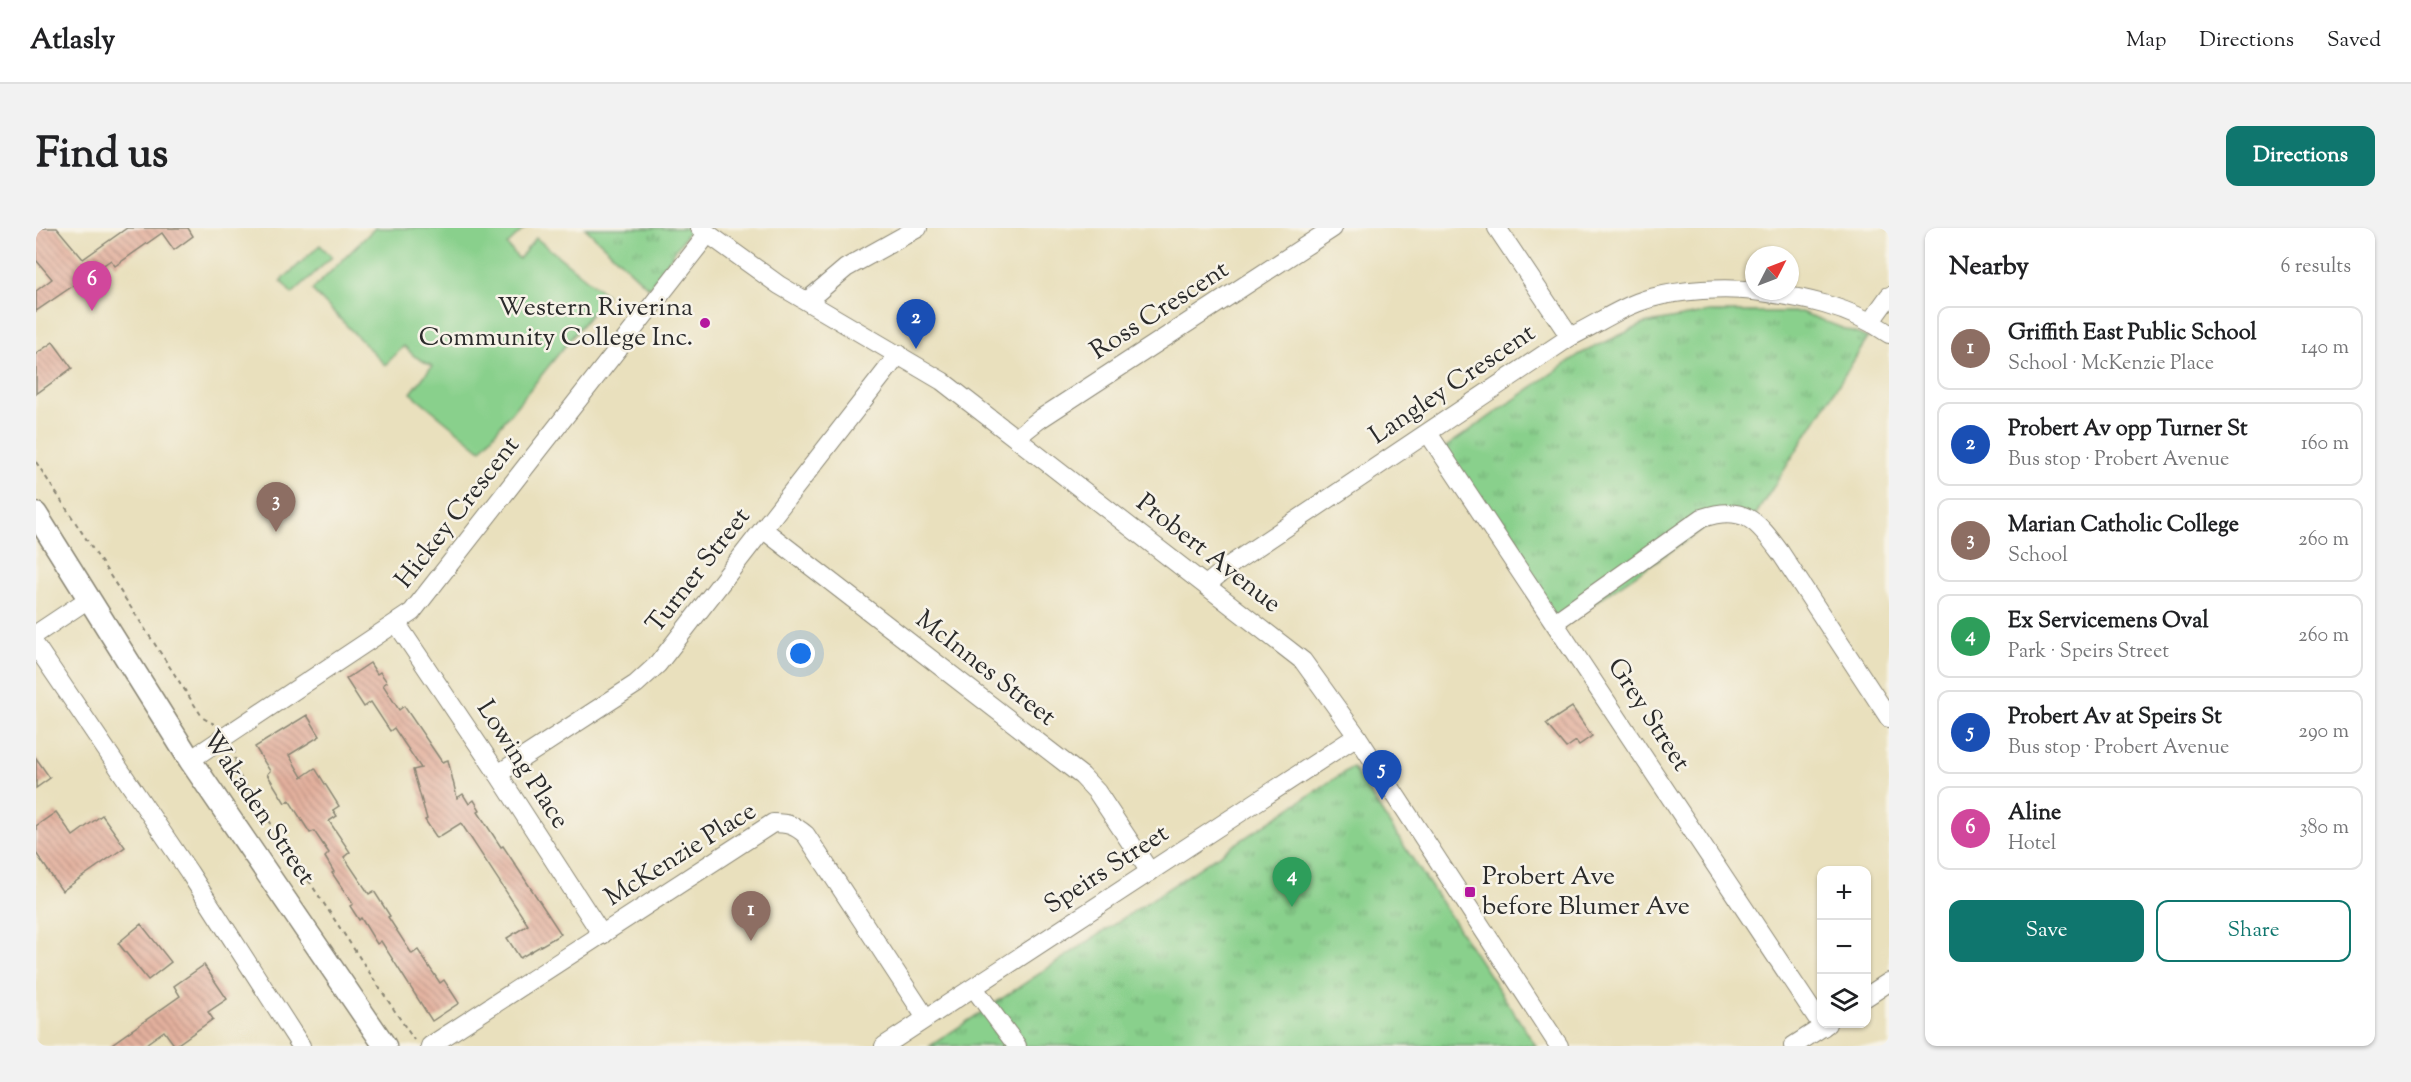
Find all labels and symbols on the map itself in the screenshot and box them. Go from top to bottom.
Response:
north arrow [1745,246,1799,300]
street label: Ross Crescent [1083,252,1237,370]
pin: 6 [72,262,112,311]
place label: Western Riverina Community College Inc. [419,290,693,357]
pin: 2 [896,300,936,349]
marker: Western Riverina Community College Inc. [698,316,712,330]
street label: Langley Crescent [1363,316,1544,454]
street label: Hickey Crescent [387,429,529,597]
pin: 3 [256,482,296,532]
street label: Probert Avenue [1127,485,1289,623]
street label: Turner Street [638,500,760,642]
street label: McInnes Street [907,602,1063,736]
your location [786,639,815,668]
street label: Grey Street [1598,651,1699,779]
street label: Lowing Place [467,693,577,837]
street label: Wakaden Street [192,723,324,893]
pin: 5 [1362,750,1402,800]
street label: McKenzie Place [598,794,764,916]
street label: Speirs Street [1037,816,1177,924]
pin: 4 [1272,858,1312,907]
place label: Probert Ave before Blumer Ave [1482,859,1690,926]
marker: Probert Ave before Blumer Ave [1463,885,1477,899]
pin: 1 [732,892,770,941]

